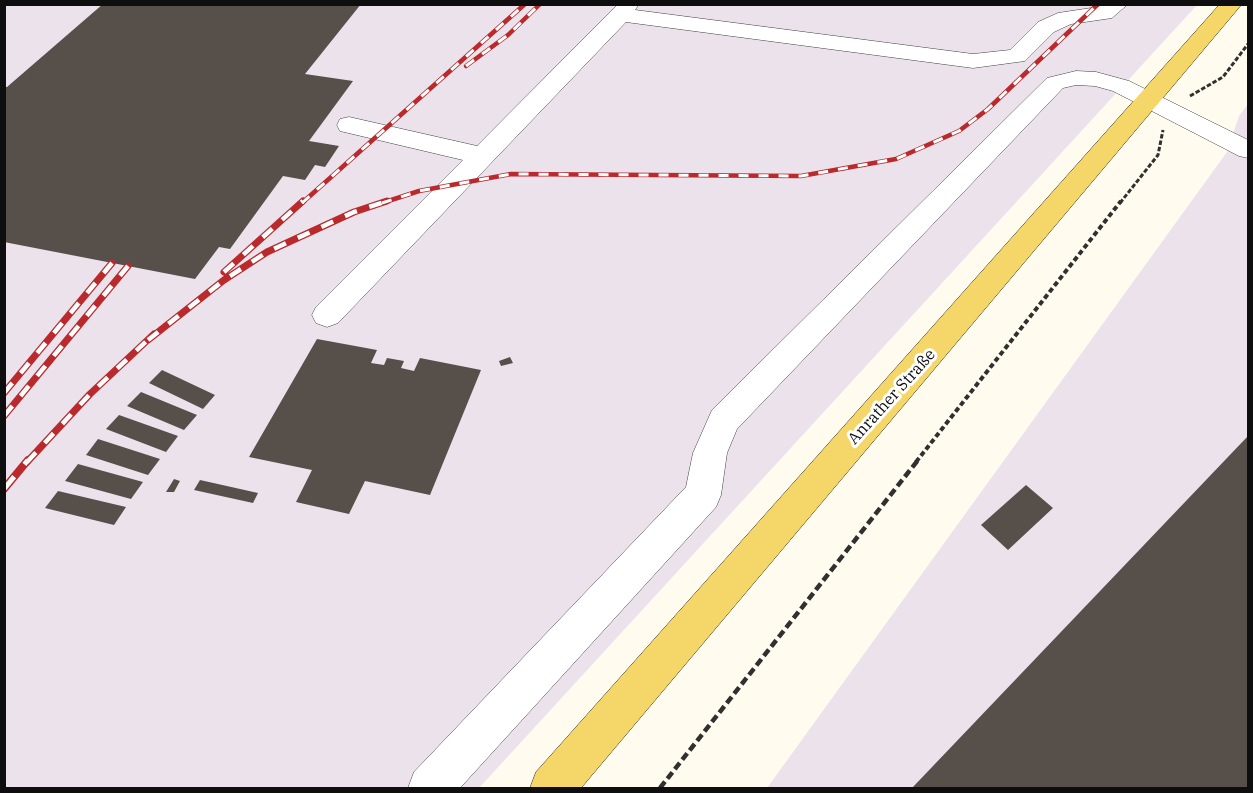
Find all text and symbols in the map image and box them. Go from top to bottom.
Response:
street label: Anrather Straße [844,345,940,449]

